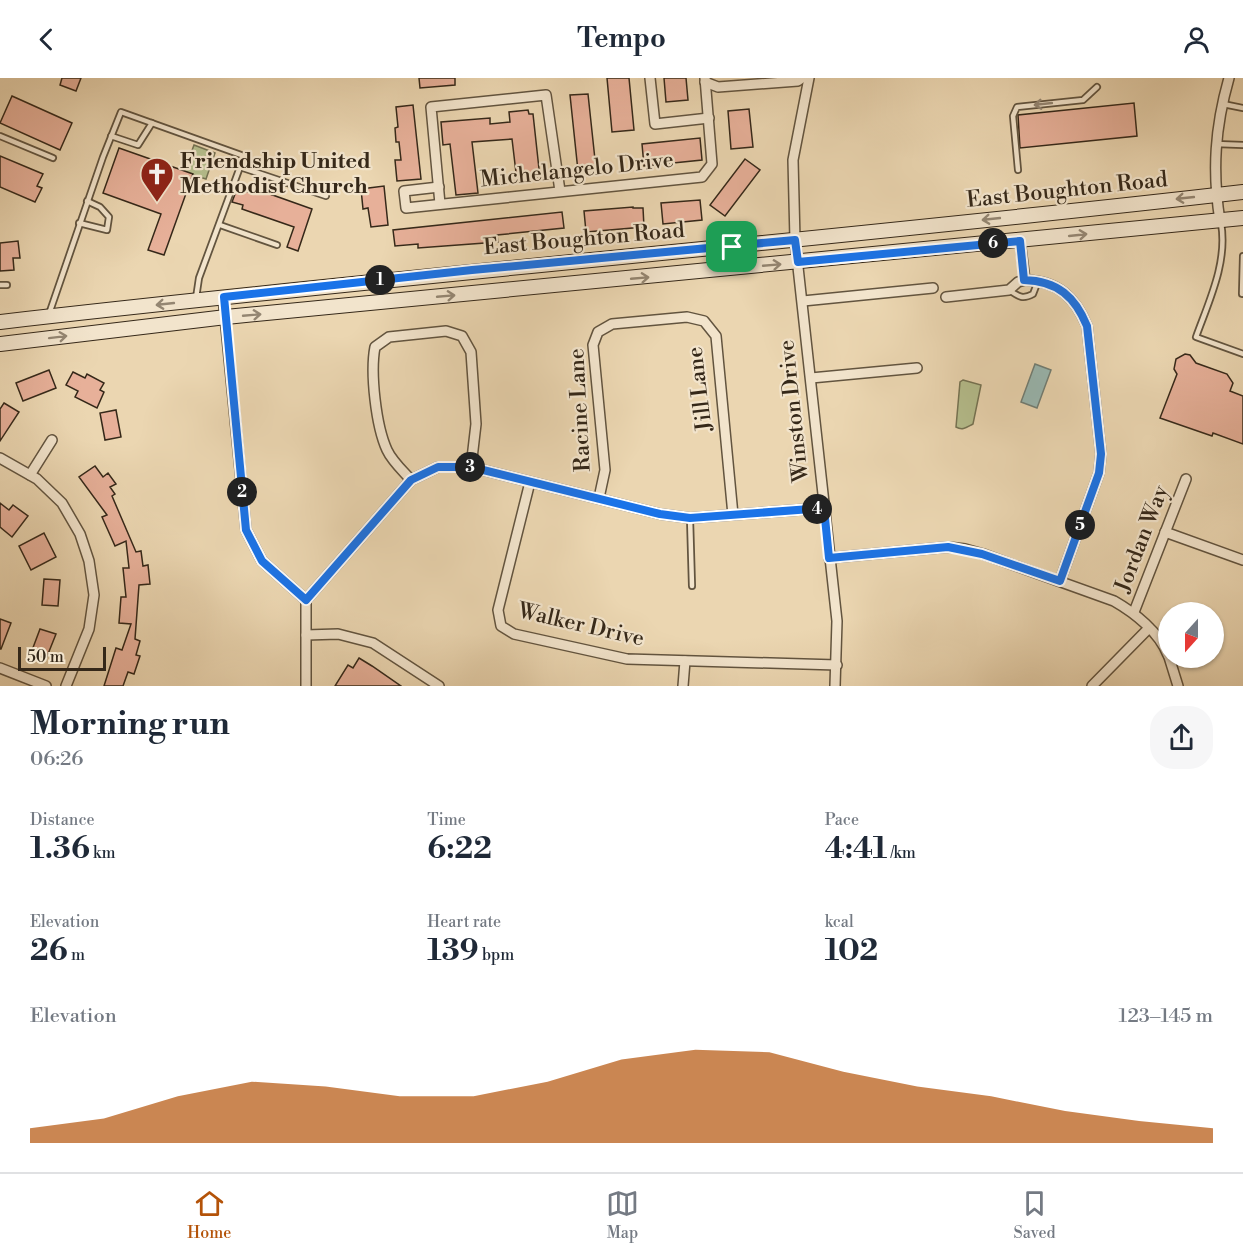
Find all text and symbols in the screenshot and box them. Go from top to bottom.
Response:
text: Tempo [577,22,666,56]
icon: back [30,23,63,56]
icon: person [1180,23,1213,56]
one-way arrow [1034,99,1054,110]
street label: Michelangelo Drive [479,146,675,194]
place label: Friendship United Methodist Church [180,148,371,200]
church icon: Friendship United Methodist Church [139,156,175,203]
street label: East Boughton Road [965,166,1169,214]
one-way arrow [1175,193,1195,204]
one-way arrow [982,214,1001,225]
street label: East Boughton Road [482,217,686,261]
pin [706,221,757,272]
pin: 6 [978,228,1008,258]
one-way arrow [1068,229,1087,240]
icon: arrive [715,230,748,263]
text: 6 [988,233,998,253]
one-way arrow [761,259,781,270]
pin: 1 [365,265,395,295]
text: 1 [376,270,384,290]
one-way arrow [630,272,649,283]
one-way arrow [435,290,455,301]
one-way arrow [156,298,176,309]
one-way arrow [241,309,261,320]
one-way arrow [48,331,68,342]
street label: Winston Drive [773,339,815,484]
street label: Jill Lane [681,345,719,434]
street label: Racine Lane [563,347,597,473]
pin: 3 [455,452,485,482]
text: 3 [465,457,475,477]
pin: 2 [227,477,257,507]
street label: Jordan Way [1109,481,1175,597]
text: 2 [237,482,247,502]
pin: 4 [802,494,832,524]
text: 4 [812,499,822,519]
pin: 5 [1065,510,1095,540]
text: 5 [1075,515,1085,535]
street label: Walker Drive [514,597,647,653]
north arrow [1158,602,1224,668]
map controls [1158,602,1224,668]
scale bar [18,644,106,672]
text: 50 m [27,647,64,667]
text: Morning run [30,704,230,745]
button: share [1150,706,1213,769]
text: 06:26 [30,747,83,772]
text: Distance [30,810,95,830]
text: Time [427,810,466,830]
text: Pace [825,810,859,830]
text: 1.36 [30,830,90,868]
text: 6:22 [427,830,492,868]
text: 4:41 [825,830,887,868]
text: km [90,843,116,863]
text: /km [887,843,916,863]
text: Elevation [30,912,99,932]
text: Heart rate [427,912,501,932]
text: kcal [825,912,854,932]
text: 26 [30,932,68,970]
text: 139 [427,932,479,970]
text: 102 [825,932,878,970]
text: m [68,945,85,965]
text: bpm [479,945,514,965]
text: Elevation [30,1004,117,1029]
text: 123–145 m [1118,1004,1213,1029]
tab: Home [187,1187,231,1243]
tab: Map [606,1187,639,1243]
tab: Saved [1014,1187,1056,1243]

